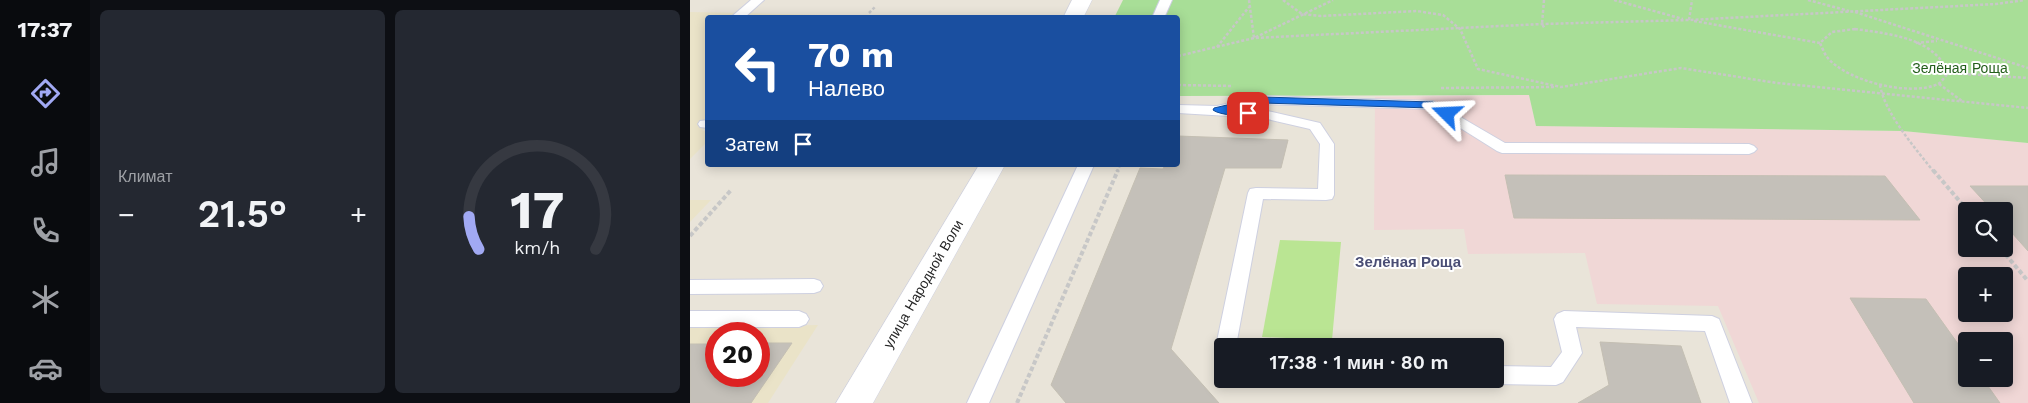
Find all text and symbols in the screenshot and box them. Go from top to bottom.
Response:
text: 17:37 [18,17,72,42]
text: 70 m [808,34,894,76]
icon: left [725,35,790,100]
park label: Зелёная Роща [1912,60,2008,76]
icon: directions [28,76,63,111]
text: Налево [808,76,885,101]
position arrow [1420,87,1472,139]
pin [1227,92,1269,134]
icon: arrive [1234,99,1262,127]
icon: arrive [789,130,817,158]
text: Затем [725,133,779,156]
icon: music [28,145,63,180]
text: Климат [118,167,172,186]
text: 17 [510,180,565,241]
text: 21.5° [198,192,287,236]
text: − [118,198,135,231]
text: + [350,198,367,231]
map controls [1958,202,2013,387]
button: search [1958,202,2013,257]
icon: phone [28,213,63,248]
street label: улица Народной Воли [880,217,966,351]
text: km/h [514,237,561,258]
district label: Зелёная Роща [1355,253,1462,271]
button: + [1958,267,2013,322]
icon: climate [28,282,63,317]
speed limit sign: 20 [705,322,770,387]
button: − [1958,332,2013,387]
icon: car [28,351,63,386]
text: 17:38 · 1 мин · 80 m [1269,351,1449,374]

